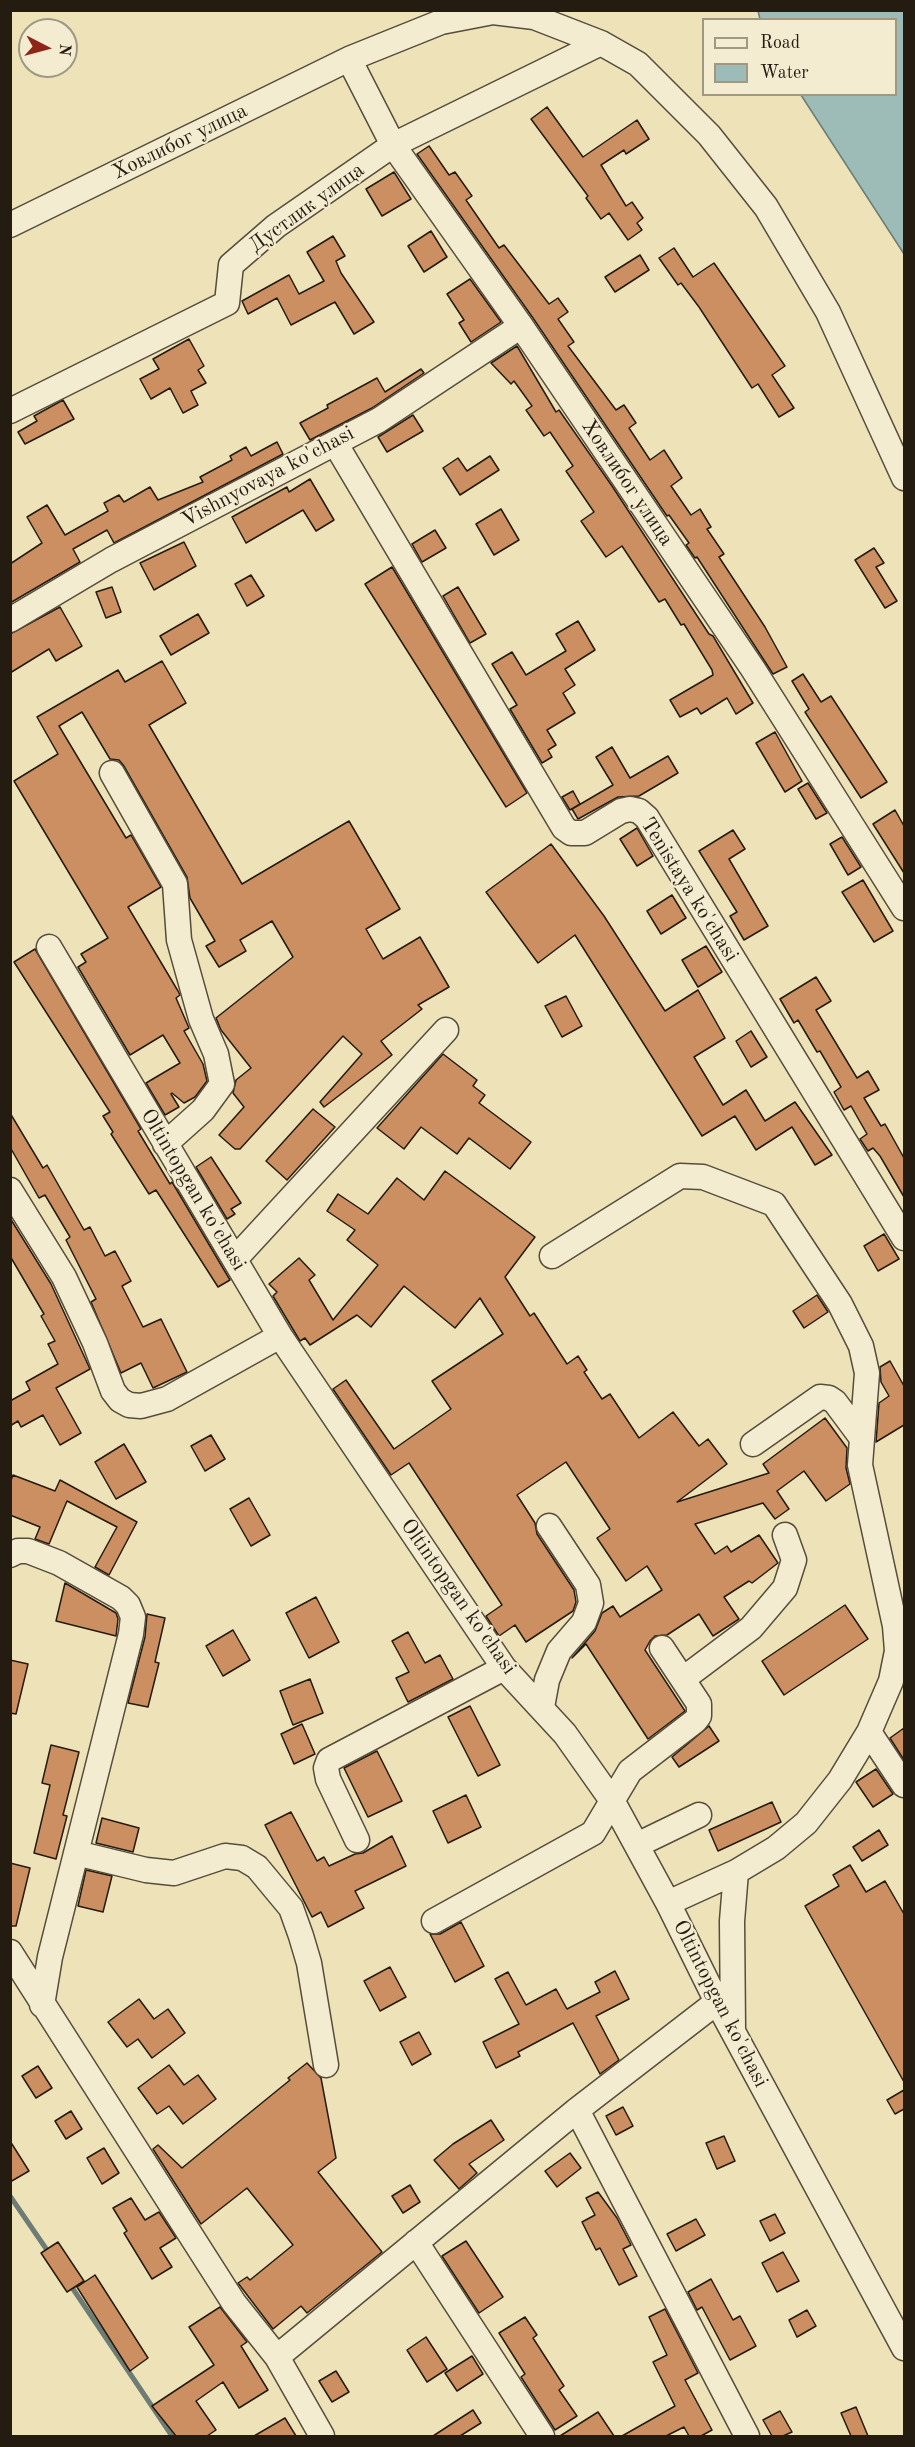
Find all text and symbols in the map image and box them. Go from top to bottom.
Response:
north arrow [18,18,78,78]
legend [702,18,897,96]
text: Road [760,34,800,52]
text: N [55,43,73,57]
text: Water [760,64,809,82]
street label: Ховлибог улица [108,98,252,186]
street label: Дустлик улица [244,158,370,258]
street label: Ховлибог улица [575,415,679,551]
street label: Vishnyovaya ko'chasi [177,421,359,533]
street label: Tenistaya ko'chasi [634,813,744,967]
street label: Oltintopgan ko'chasi [135,1104,251,1276]
street label: Oltintopgan ko'chasi [395,1514,521,1680]
street label: Oltintopgan ko'chasi [667,1916,773,2092]

